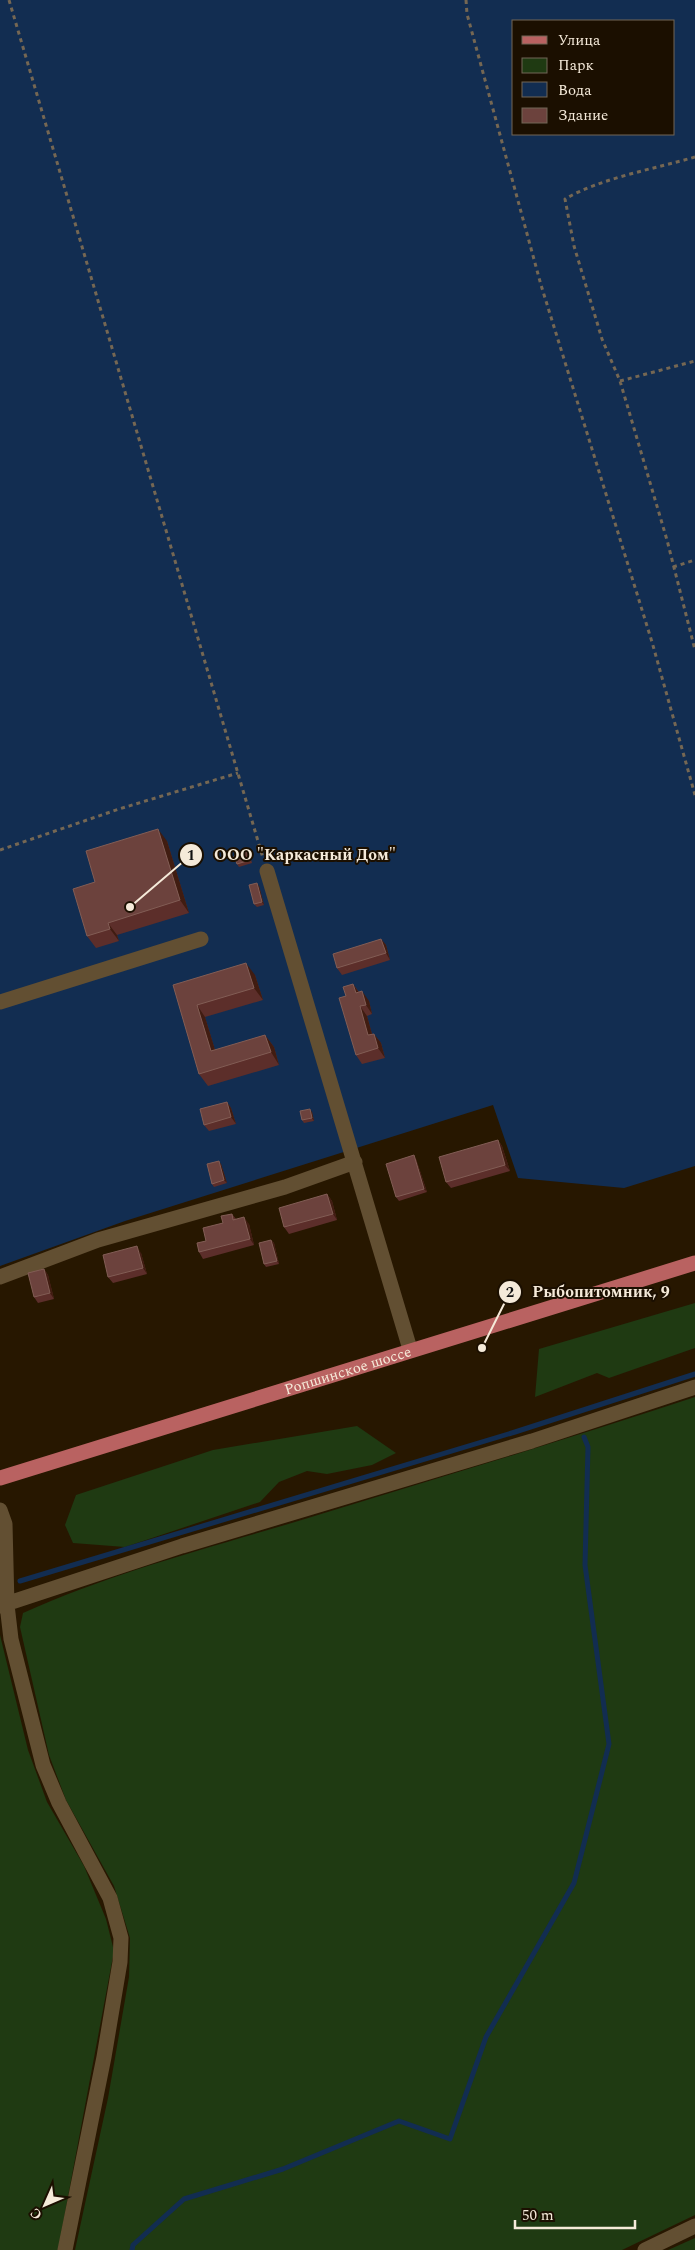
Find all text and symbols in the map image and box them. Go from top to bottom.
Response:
legend [512,20,675,135]
text: Улица [558,29,601,52]
text: Парк [558,54,594,77]
text: Вода [558,79,592,102]
text: Здание [558,104,608,127]
callout: ООО "Каркасный Дом" [179,839,406,870]
text: ООО "Каркасный Дом" [214,843,396,867]
text: 1 [187,844,195,867]
callout: Рыбопитомник, 9 [497,1276,680,1307]
text: Рыбопитомник, 9 [532,1280,670,1304]
text: 2 [506,1281,514,1304]
street label: Ропшинское шоссе [281,1340,414,1401]
north arrow [20,2180,70,2230]
scale bar [515,2198,635,2230]
text: С [25,2203,47,2225]
text: 50 m [522,2204,554,2227]

